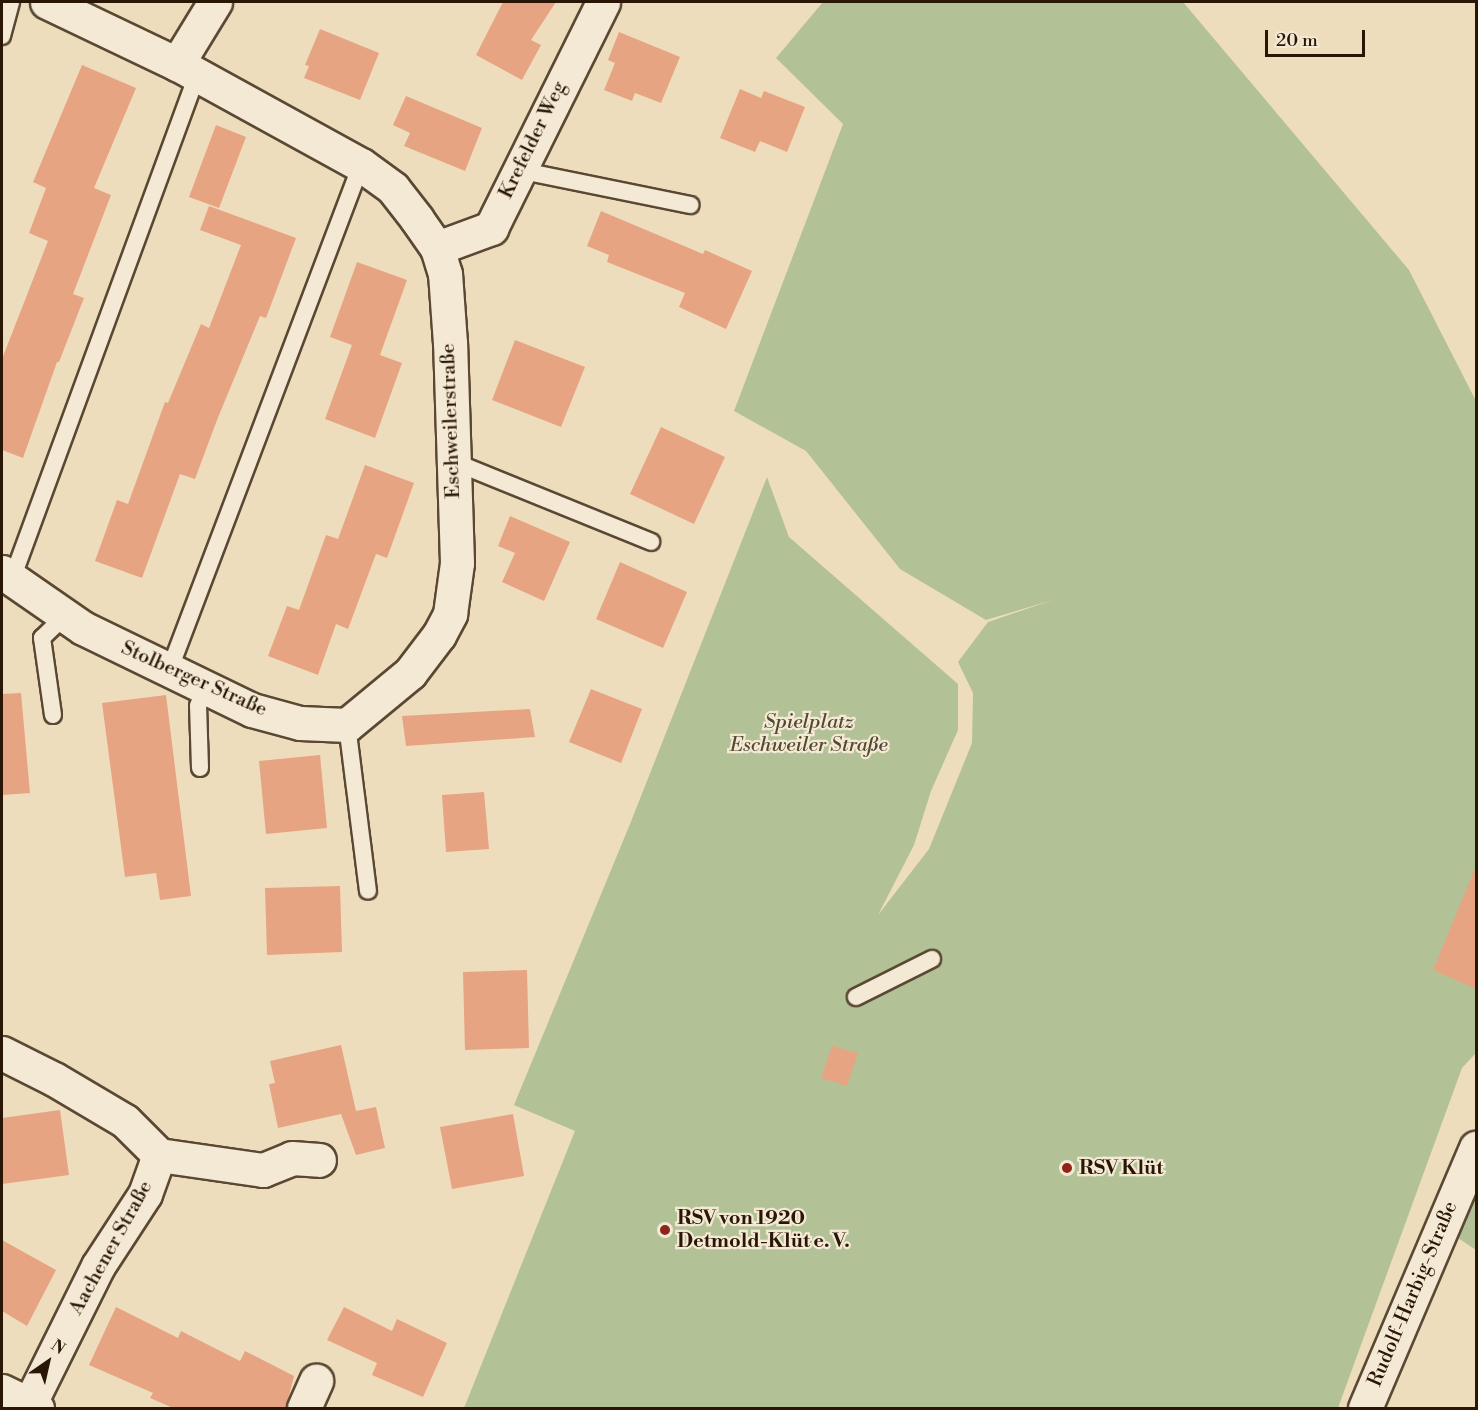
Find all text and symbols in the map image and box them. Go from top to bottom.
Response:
scale bar [1268,18,1368,56]
text: 20 m [1276,29,1318,52]
street label: Krefelder Weg [494,77,572,203]
street label: Eschweilerstraße [436,343,466,499]
street label: Stolberger Straße [117,636,271,722]
park label: Spielplatz Eschweiler Straße [730,711,888,758]
place label: RSV Klüt [1079,1156,1163,1180]
marker: RSV Klüt [1060,1161,1074,1175]
street label: Aachener Straße [64,1177,158,1319]
street label: Rudolf-Harbig-Straße [1363,1198,1463,1390]
place label: RSV von 1920 Detmold-Klüt e. V. [677,1206,850,1253]
marker: RSV von 1920 Detmold-Klüt e. V. [658,1223,672,1237]
north arrow [18,1332,78,1392]
text: N [47,1335,69,1359]

